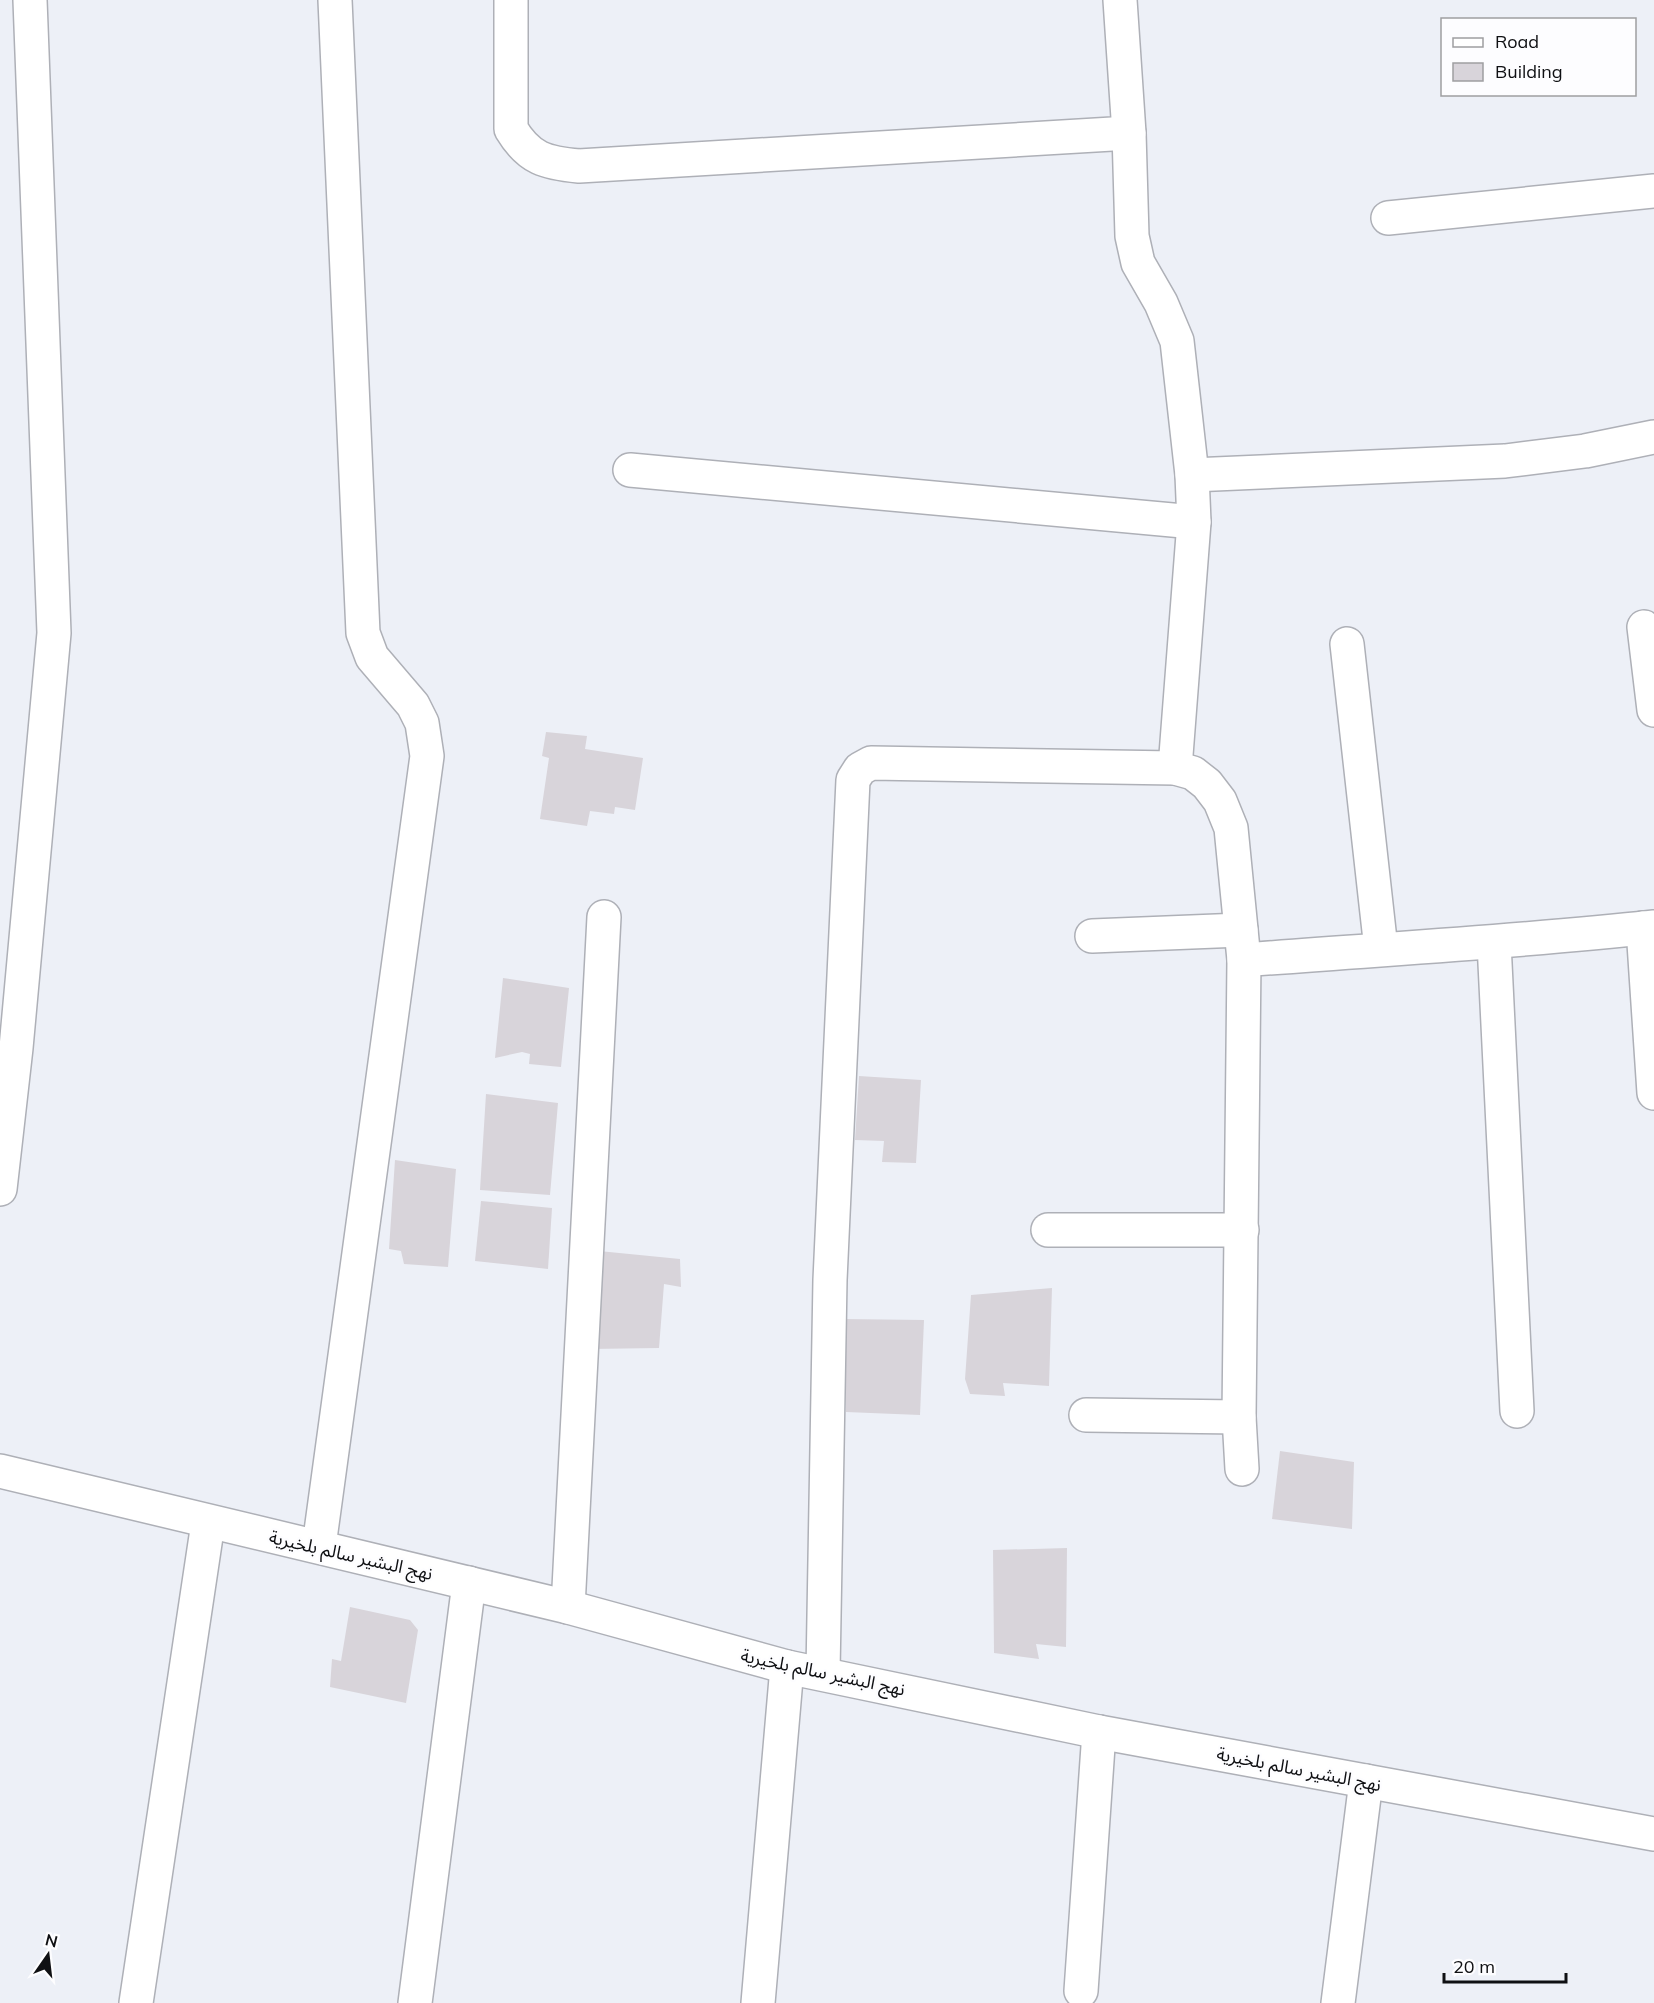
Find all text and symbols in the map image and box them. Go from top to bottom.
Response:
legend [1441,18,1636,96]
text: Road [1495,30,1539,53]
text: Building [1495,60,1563,83]
street label: نهج البشير سالم بلخيرية [266,1525,435,1587]
street label: نهج البشير سالم بلخيرية [738,1643,907,1703]
street label: نهج البشير سالم بلخيرية [1214,1742,1383,1798]
north arrow [18,1925,78,1985]
text: N [43,1929,60,1952]
scale bar [1444,1946,1566,1984]
text: 20 m [1453,1955,1495,1978]

